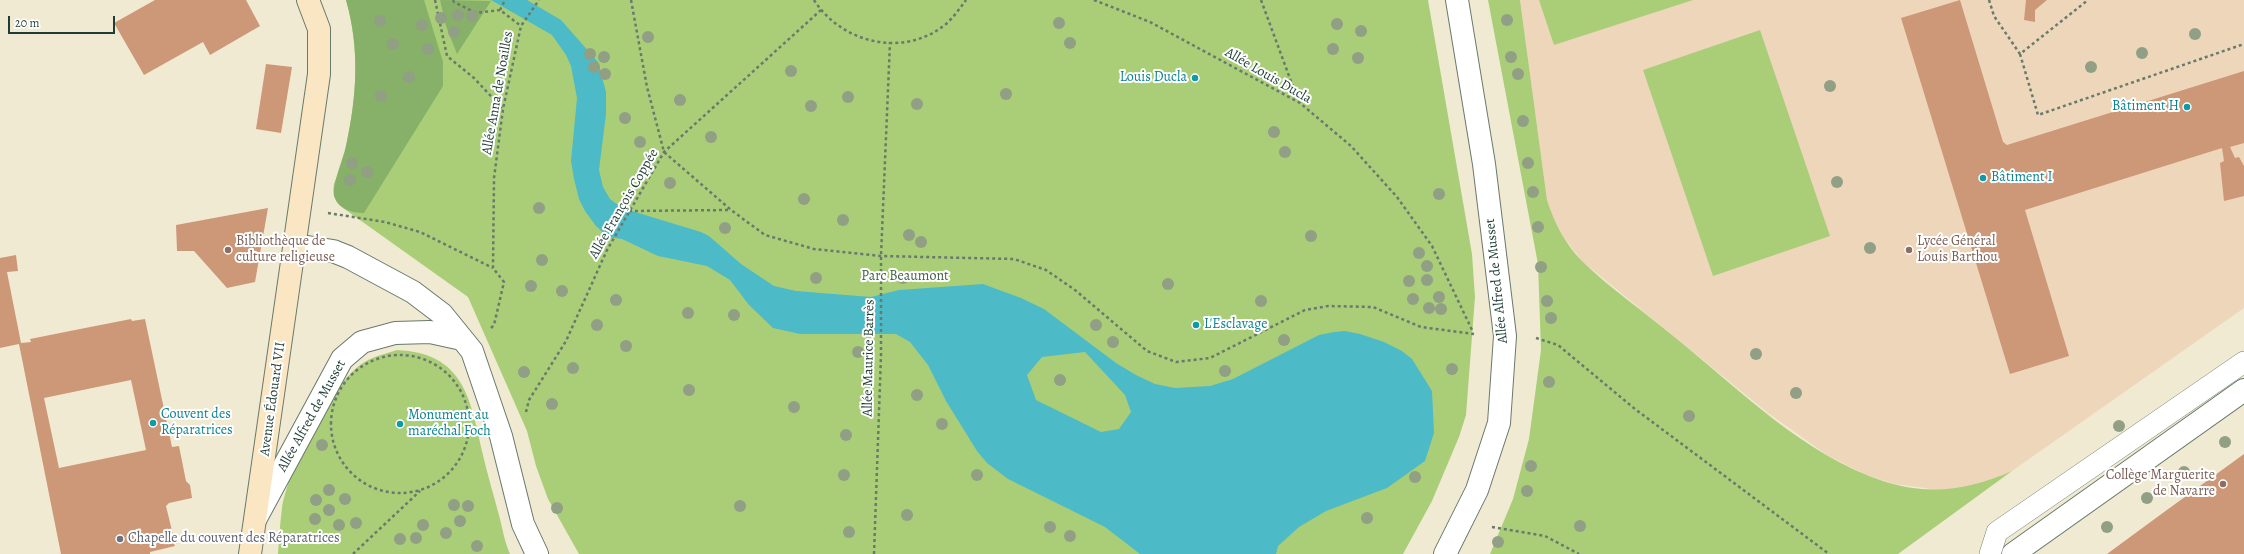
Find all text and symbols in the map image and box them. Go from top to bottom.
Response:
scale bar [10,8,117,34]
text: 20 m [15,15,39,31]
street label: Allée Anna de Noailles [479,30,517,156]
street label: Allée Louis Ducla [1222,44,1314,108]
place label: Louis Ducla [1120,70,1187,86]
marker: Louis Ducla [1190,73,1200,83]
place label: Bâtiment H [2112,99,2179,115]
marker: Bâtiment H [2182,102,2192,112]
street label: Allée François Coppée [586,146,662,262]
place label: Bâtiment I [1991,170,2052,186]
marker: Bâtiment I [1978,173,1988,183]
street label: Allée Alfred de Musset [1482,218,1512,344]
place label: Bibliothèque de culture religieuse [236,234,335,266]
place label: Lycée Général Louis Barthou [1917,234,1998,266]
marker: Bibliothèque de culture religieuse [223,245,233,255]
marker: Lycée Général Louis Barthou [1904,245,1914,255]
park label: Parc Beaumont [861,269,949,285]
street label: Allée Maurice Barrès [860,299,878,417]
place label: L'Esclavage [1204,317,1267,333]
marker: L'Esclavage [1191,320,1201,330]
street label: Avenue Édouard VII [257,341,289,457]
street label: Allée Alfred de Musset [274,357,350,475]
place label: Couvent des Réparatrices [161,407,233,440]
place label: Monument au maréchal Foch [408,408,491,440]
marker: Couvent des Réparatrices [148,418,158,428]
marker: Monument au maréchal Foch [395,419,405,429]
place label: Collège Marguerite de Navarre [2106,468,2215,500]
marker: Collège Marguerite de Navarre [2218,479,2228,489]
place label: Chapelle du couvent des Réparatrices [128,531,340,547]
marker: Chapelle du couvent des Réparatrices [115,534,125,544]

